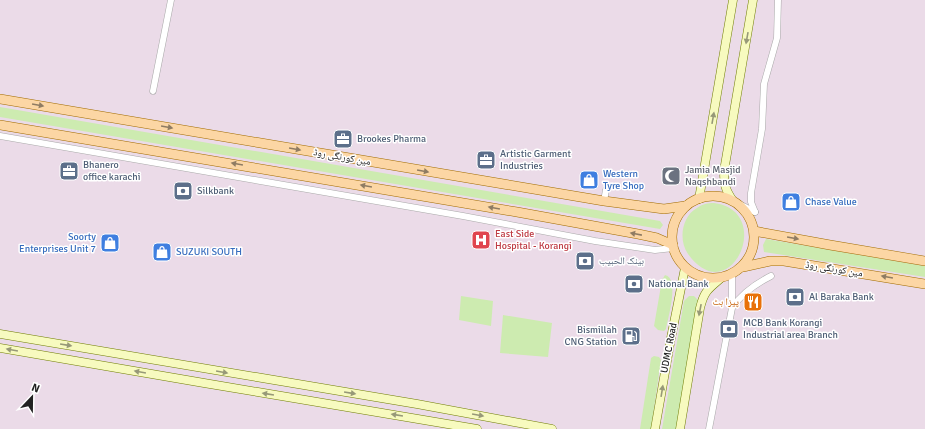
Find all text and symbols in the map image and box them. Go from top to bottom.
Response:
one-way arrow [743,32,749,45]
one-way arrow [32,102,45,108]
one-way arrow [710,112,716,125]
one-way arrow [160,124,173,130]
office icon: Brookes Pharma [332,128,354,150]
place label: Brookes Pharma [357,133,426,145]
one-way arrow [289,146,301,152]
street label: مین کورنگی روڈ [312,146,372,168]
place label: Artistic Garment Industries [500,148,571,172]
office icon: Artistic Garment Industries [475,149,497,171]
place label: Bhanero office karachi [83,159,140,183]
office icon: Bhanero office karachi [58,160,80,182]
one-way arrow [231,161,244,167]
place label: Jamia Masjid Naqshbandi [685,164,741,188]
mosque icon: Jamia Masjid Naqshbandi [660,165,682,187]
one-way arrow [417,168,429,174]
place label: Western Tyre Shop [603,168,644,192]
shop icon: Western Tyre Shop [578,169,600,191]
bank icon: Silkbank [172,180,194,202]
one-way arrow [360,183,372,189]
place label: Silkbank [197,185,234,197]
shop icon: Chase Value [780,191,802,213]
place label: Chase Value [805,196,857,208]
one-way arrow [488,205,500,211]
place label: East Side Hospital - Korangi [495,228,572,252]
hospital icon: East Side Hospital - Korangi [470,229,492,251]
one-way arrow [629,230,642,236]
place label: Soorty Enterprises Unit 7 [19,231,96,255]
shop icon: Soorty Enterprises Unit 7 [99,232,121,254]
one-way arrow [786,236,799,242]
shop icon: SUZUKI SOUTH [151,241,173,263]
place label: SUZUKI SOUTH [176,246,242,258]
bank icon: بينک الحبيب [574,250,596,272]
place label: بينک الحبيب [599,255,644,267]
street label: مین کورنگی روڈ [804,259,864,280]
bank icon: National Bank [623,273,645,295]
one-way arrow [880,274,893,280]
place label: National Bank [648,278,709,290]
bank icon: Al Baraka Bank [784,286,806,308]
restaurant icon: پیزا ہٹ [742,291,764,313]
place label: Al Baraka Bank [809,291,874,303]
place label: پیزا ہٹ [712,296,739,308]
one-way arrow [696,304,702,316]
place label: MCB Bank Korangi Industrial area Branch [743,317,838,341]
bank icon: MCB Bank Korangi Industrial area Branch [718,318,740,340]
street label: UDMC Road [658,322,680,374]
place label: Bismillah CNG Station [565,324,617,348]
fuel station icon: Bismillah CNG Station [620,325,642,347]
one-way arrow [60,342,72,348]
one-way arrow [6,346,18,352]
one-way arrow [134,369,146,375]
one-way arrow [216,369,228,375]
north arrow [12,377,52,417]
text: N [30,381,42,396]
one-way arrow [659,384,665,397]
one-way arrow [344,390,356,396]
one-way arrow [262,391,275,397]
one-way arrow [391,412,403,418]
one-way arrow [472,413,484,419]

